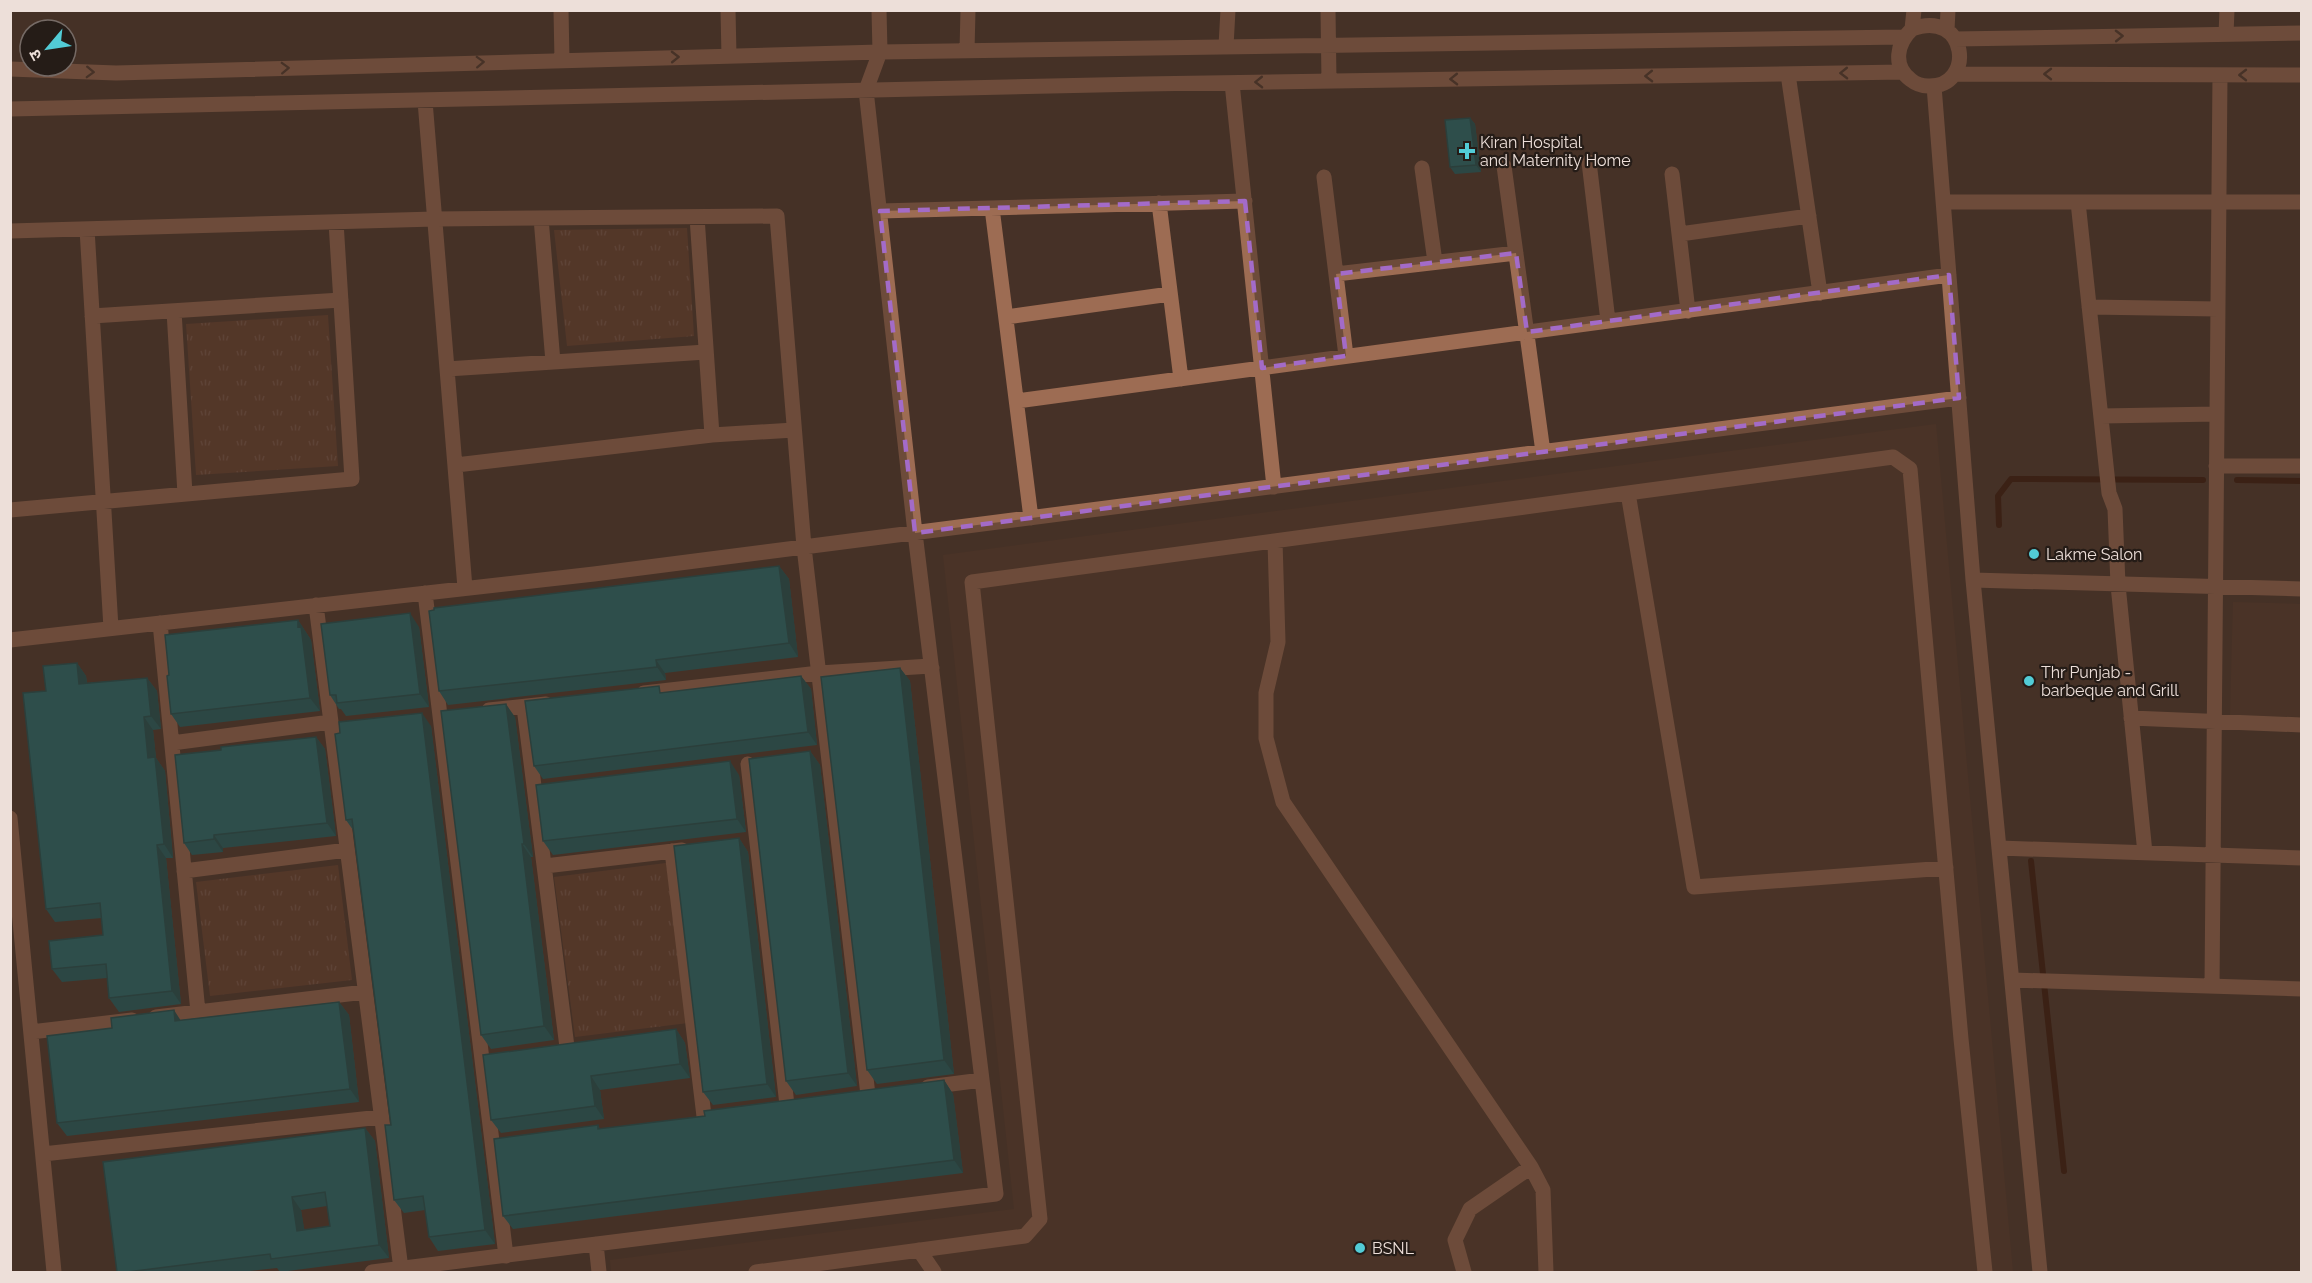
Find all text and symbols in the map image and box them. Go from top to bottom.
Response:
north arrow [18,18,78,78]
one-way arrow [2114,30,2123,42]
text: उ [24,46,46,64]
one-way arrow [670,51,679,63]
one-way arrow [475,56,484,69]
one-way arrow [280,62,289,74]
one-way arrow [85,65,94,78]
one-way arrow [1840,67,1849,79]
one-way arrow [2044,68,2053,80]
one-way arrow [2239,69,2248,81]
one-way arrow [1645,70,1654,82]
one-way arrow [1450,73,1459,85]
one-way arrow [1255,76,1264,88]
place label: Kiran Hospital and Maternity Home [1480,133,1631,170]
marker: Kiran Hospital and Maternity Home [1458,142,1476,160]
place label: Lakme Salon [2046,545,2142,564]
marker: Lakme Salon [2027,547,2041,561]
place label: Thr Punjab - barbeque and Grill [2041,663,2179,700]
marker: Thr Punjab - barbeque and Grill [2022,674,2036,688]
place label: BSNL [1372,1239,1415,1258]
marker: BSNL [1353,1241,1367,1255]

